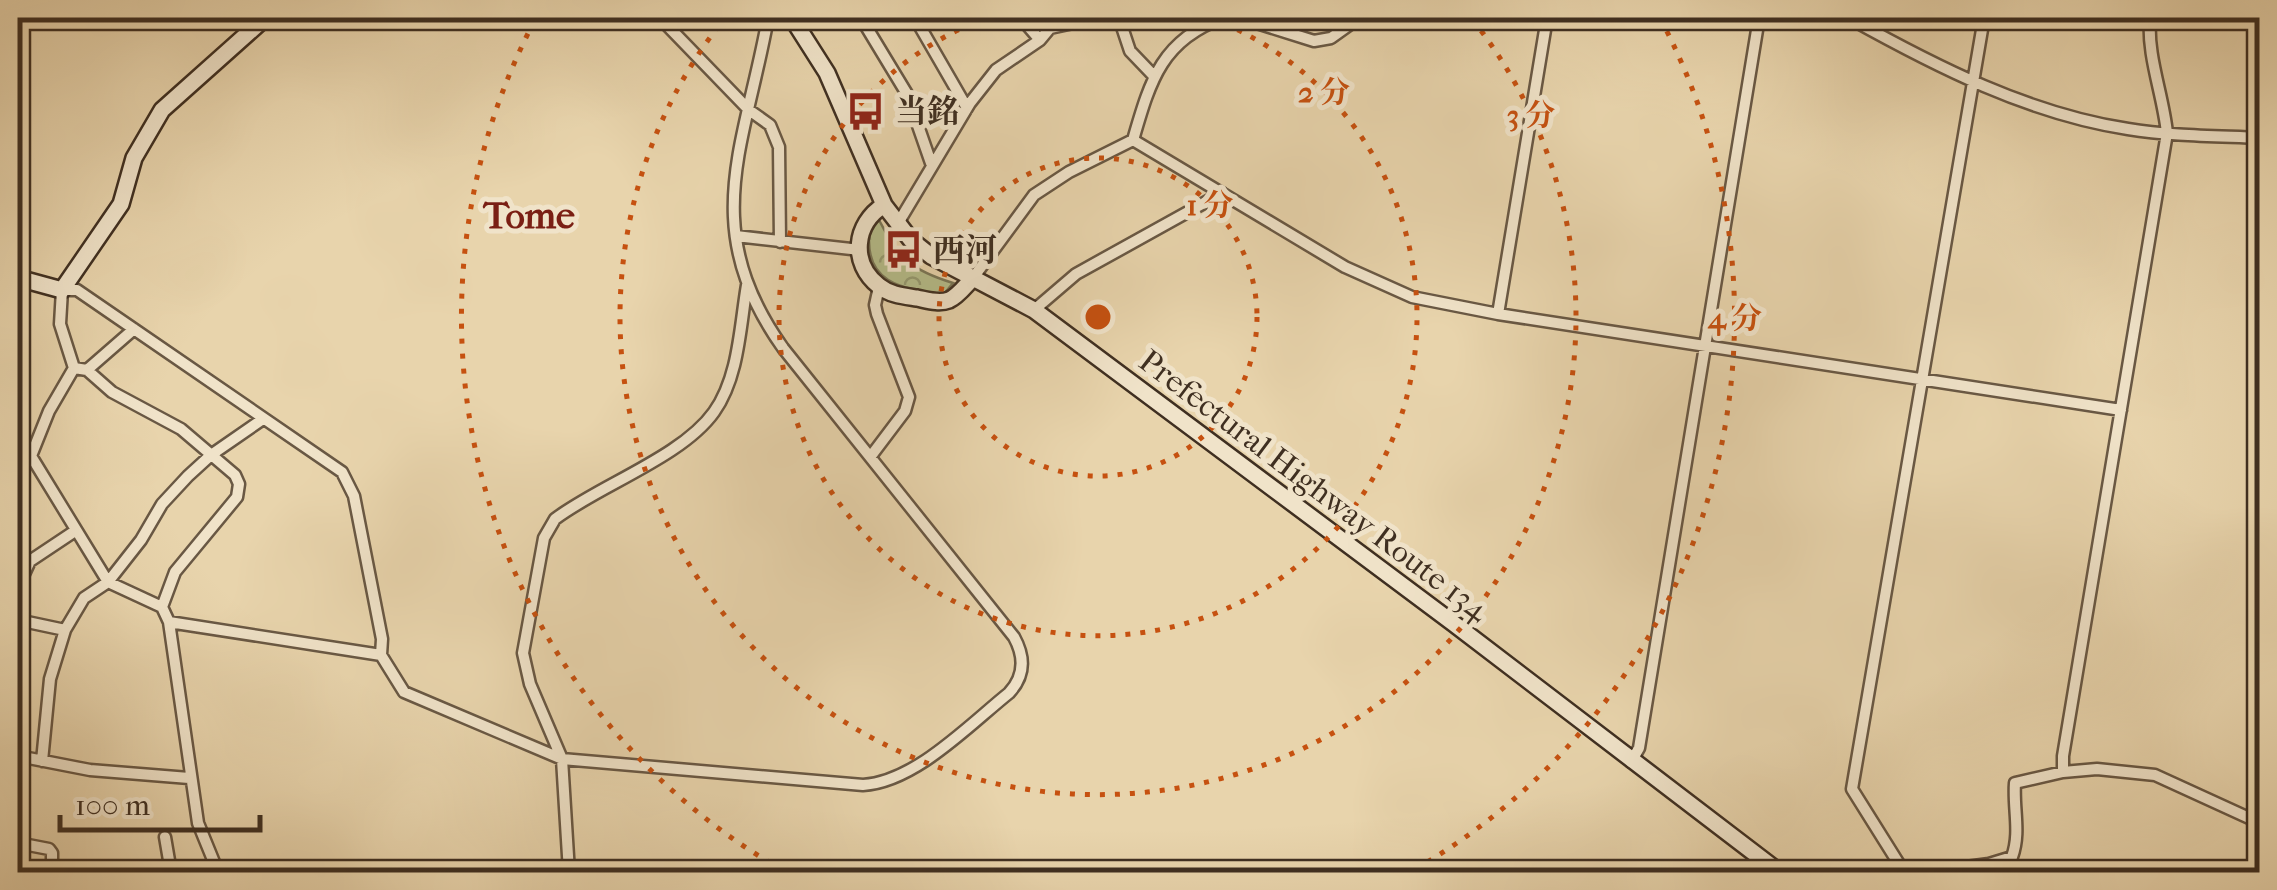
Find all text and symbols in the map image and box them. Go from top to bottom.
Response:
text: 2 分 [1298,75,1350,110]
bus stop icon: 当銘 [844,90,886,132]
place label: 当銘 [895,93,959,130]
text: 3 分 [1507,98,1555,133]
text: 1 分 [1186,188,1234,223]
district label: Tome [482,193,575,238]
bus stop icon: 西河 [882,229,924,271]
place label: 西河 [933,232,997,269]
centre of rings [1080,299,1116,335]
text: 4 分 [1707,301,1762,337]
street label: Prefectural Highway Route 134 [1132,342,1496,629]
scale bar [60,770,260,832]
text: 100 m [75,788,150,823]

